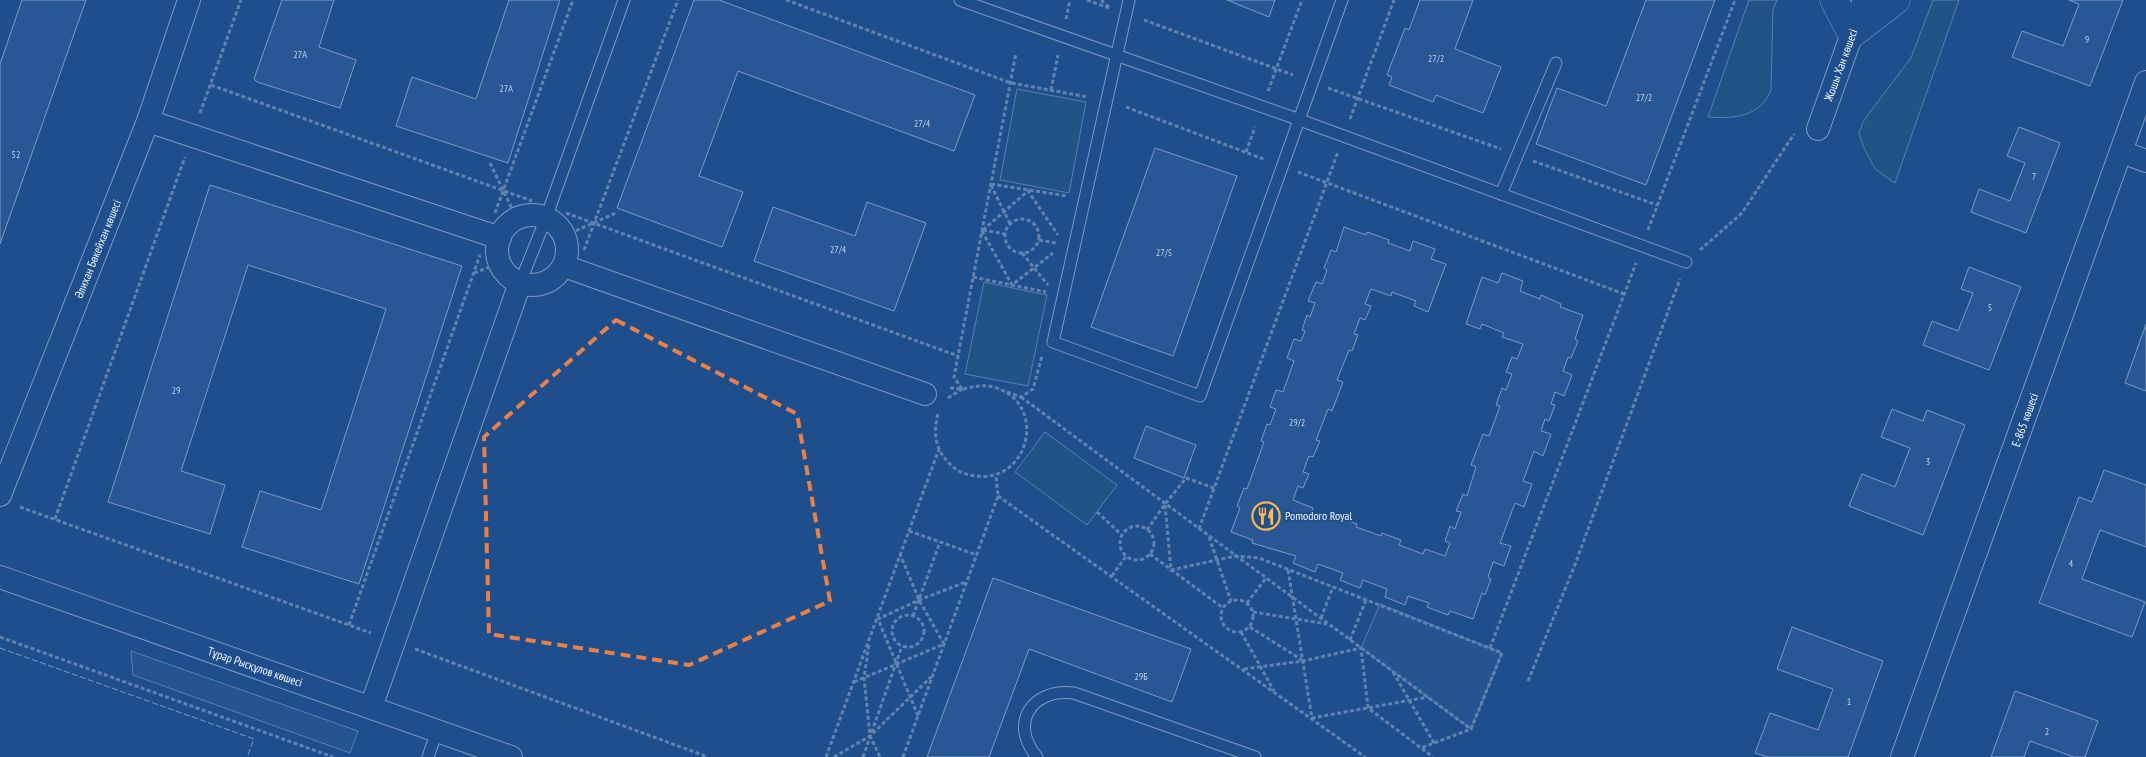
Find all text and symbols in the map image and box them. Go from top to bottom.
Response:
street label: Жошы Хан көшесі [1820,27,1861,104]
house number: 9 [2085,33,2089,46]
house number: 27А [293,48,307,61]
house number: 27/2 [1428,52,1444,65]
house number: 27А [499,82,513,95]
house number: 27/2 [1636,91,1652,104]
house number: 27/4 [914,117,931,130]
house number: 52 [12,148,21,161]
house number: 7 [2032,170,2036,183]
street label: Әлихан Бөкейхан көшесі [71,197,124,300]
house number: 27/4 [830,243,847,256]
house number: 27/5 [1156,246,1172,259]
house number: 5 [1988,301,1992,314]
house number: 29 [172,384,181,397]
street label: Е-865 көшесі [2008,391,2041,449]
house number: 29/2 [1289,416,1305,429]
house number: 3 [1926,455,1930,468]
restaurant icon: Pomodoro Royal [1251,501,1281,531]
place label: Pomodoro Royal [1285,508,1352,523]
house number: 4 [2069,557,2074,570]
street label: Тұрар Рысқұлов көшесі [206,643,305,690]
house number: 29Б [1134,670,1148,683]
house number: 1 [1847,695,1851,708]
house number: 2 [2045,725,2049,738]

